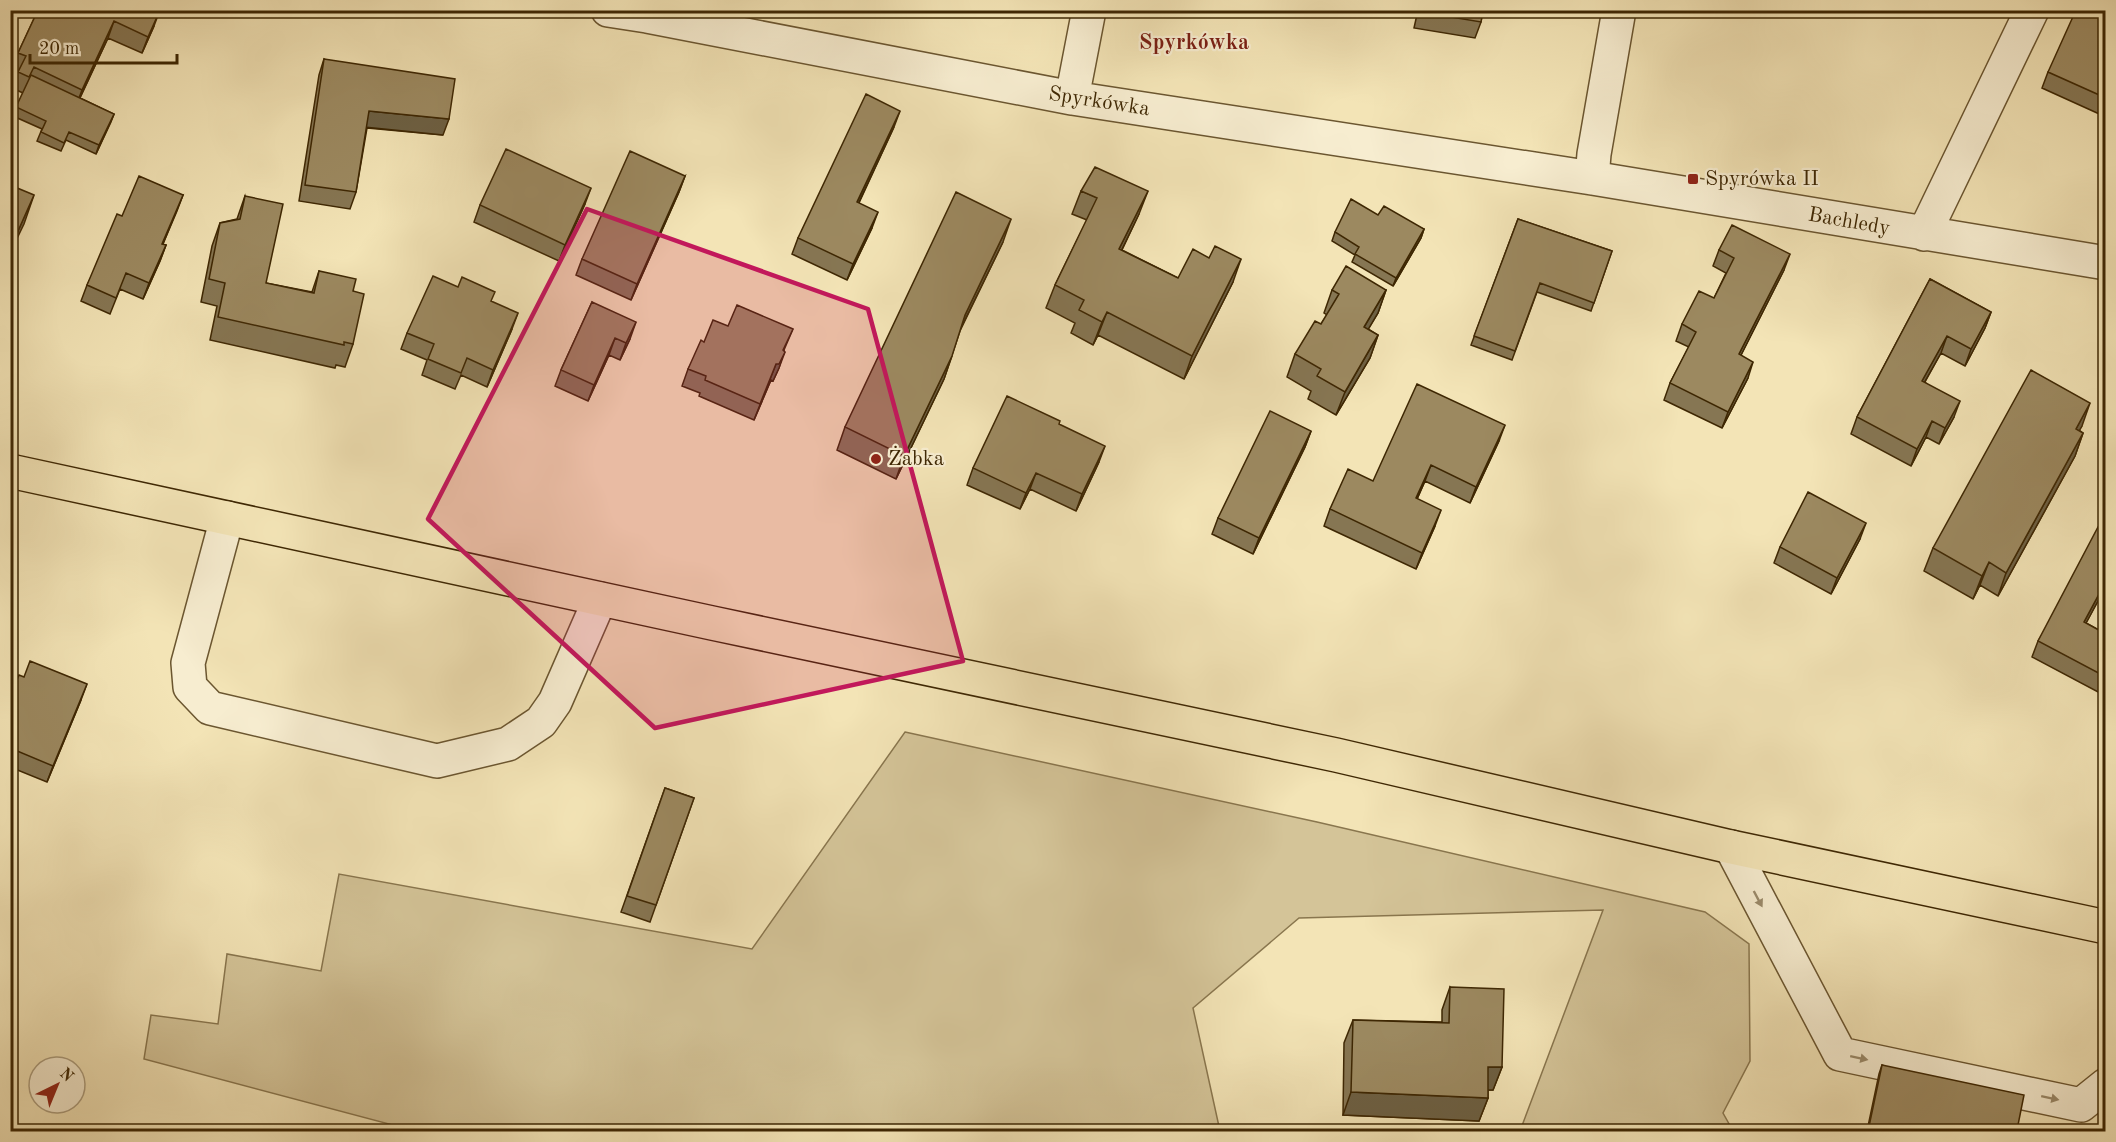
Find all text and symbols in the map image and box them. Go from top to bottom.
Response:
scale bar [30,27,177,65]
district label: Spyrkówka [1139,32,1249,54]
text: 20 m [39,40,79,58]
street label: Spyrkówka [1047,84,1151,120]
place label: Spyrówka II [1705,169,1819,190]
marker: Spyrówka II [1686,172,1700,186]
street label: Bachledy [1806,204,1892,240]
place label: Żabka [888,445,944,470]
marker: Żabka [869,452,883,466]
one-way arrow [1753,890,1763,908]
one-way arrow [1850,1054,1868,1064]
north arrow [27,1055,87,1115]
text: N [56,1065,76,1086]
one-way arrow [2040,1094,2059,1103]

